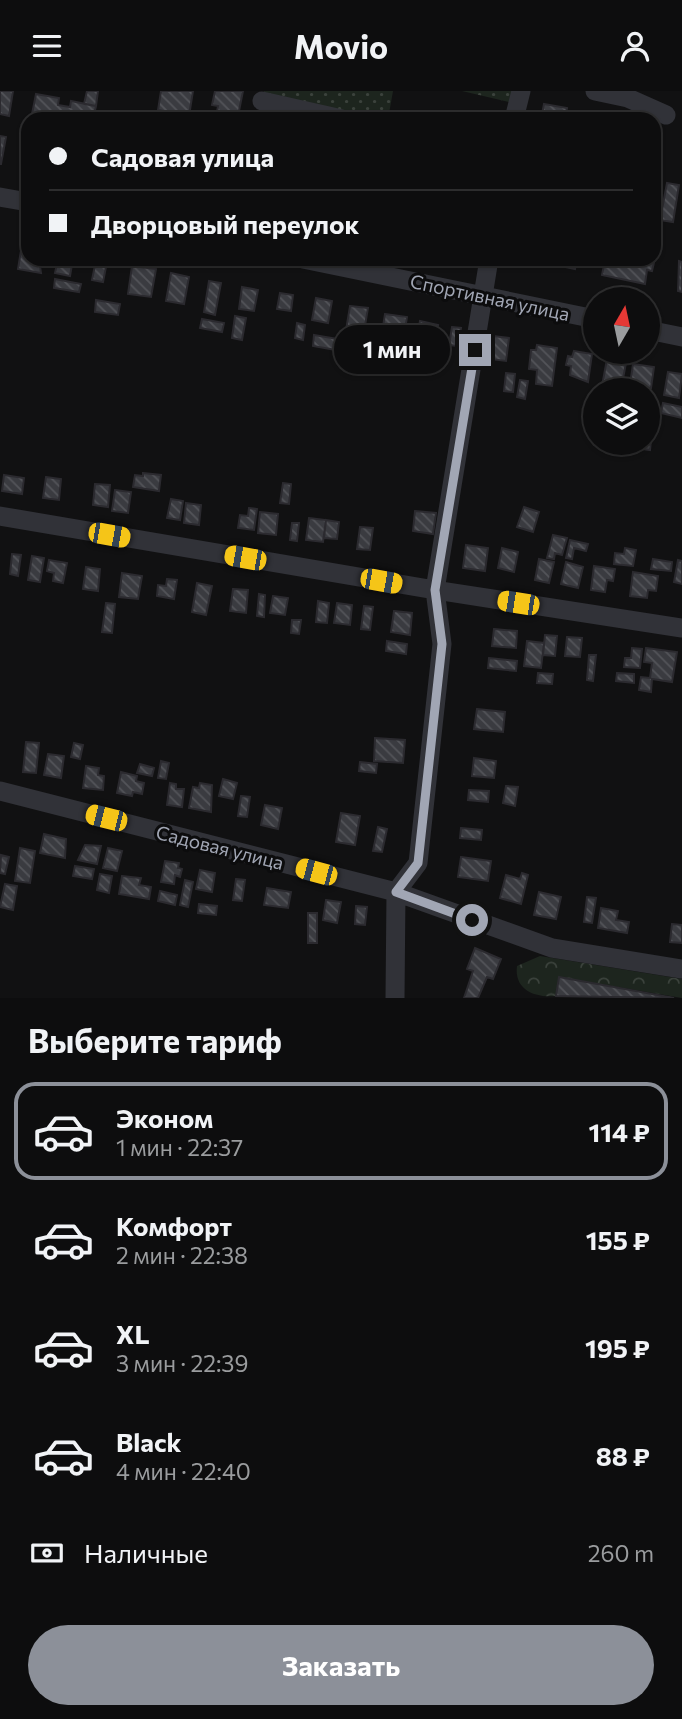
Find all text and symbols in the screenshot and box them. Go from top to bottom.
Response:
text: Movio [294,26,388,66]
icon: menu [28,27,66,65]
icon: person [616,27,654,65]
text: Садовая улица [91,141,274,172]
text: Дворцовый переулок [91,208,359,239]
street label: Спортивная улица [408,269,572,325]
north arrow [583,287,660,364]
map controls [583,287,660,455]
callout: 1 мин [335,325,450,375]
route end [459,334,491,366]
text: 1 мин [363,335,421,363]
button: layers [583,378,660,455]
car [87,521,132,549]
car [223,544,268,572]
car [359,567,404,595]
car [496,589,541,617]
car [84,803,129,833]
street label: Садовая улица [154,820,286,874]
car [293,856,340,888]
route start [456,904,488,936]
text: Выберите тариф [28,1020,282,1060]
icon: car [32,1100,95,1163]
text: Эконом [116,1102,213,1133]
text: 114 ₽ [588,1116,650,1147]
text: 1 мин · 22:37 [116,1133,243,1161]
icon: car [32,1208,95,1271]
text: Комфорт [116,1210,232,1241]
text: 155 ₽ [586,1224,650,1255]
text: 2 мин · 22:38 [116,1241,248,1269]
icon: car [32,1316,95,1379]
text: XL [116,1318,150,1349]
text: 195 ₽ [585,1332,650,1363]
text: 3 мин · 22:39 [116,1349,248,1377]
icon: car [32,1424,95,1487]
text: Black [116,1426,182,1457]
text: 88 ₽ [596,1440,650,1471]
text: 4 мин · 22:40 [116,1457,251,1485]
icon: cash [28,1534,66,1572]
text: Наличные [84,1537,208,1568]
text: 260 m [588,1539,654,1567]
button: Заказать [28,1625,654,1705]

